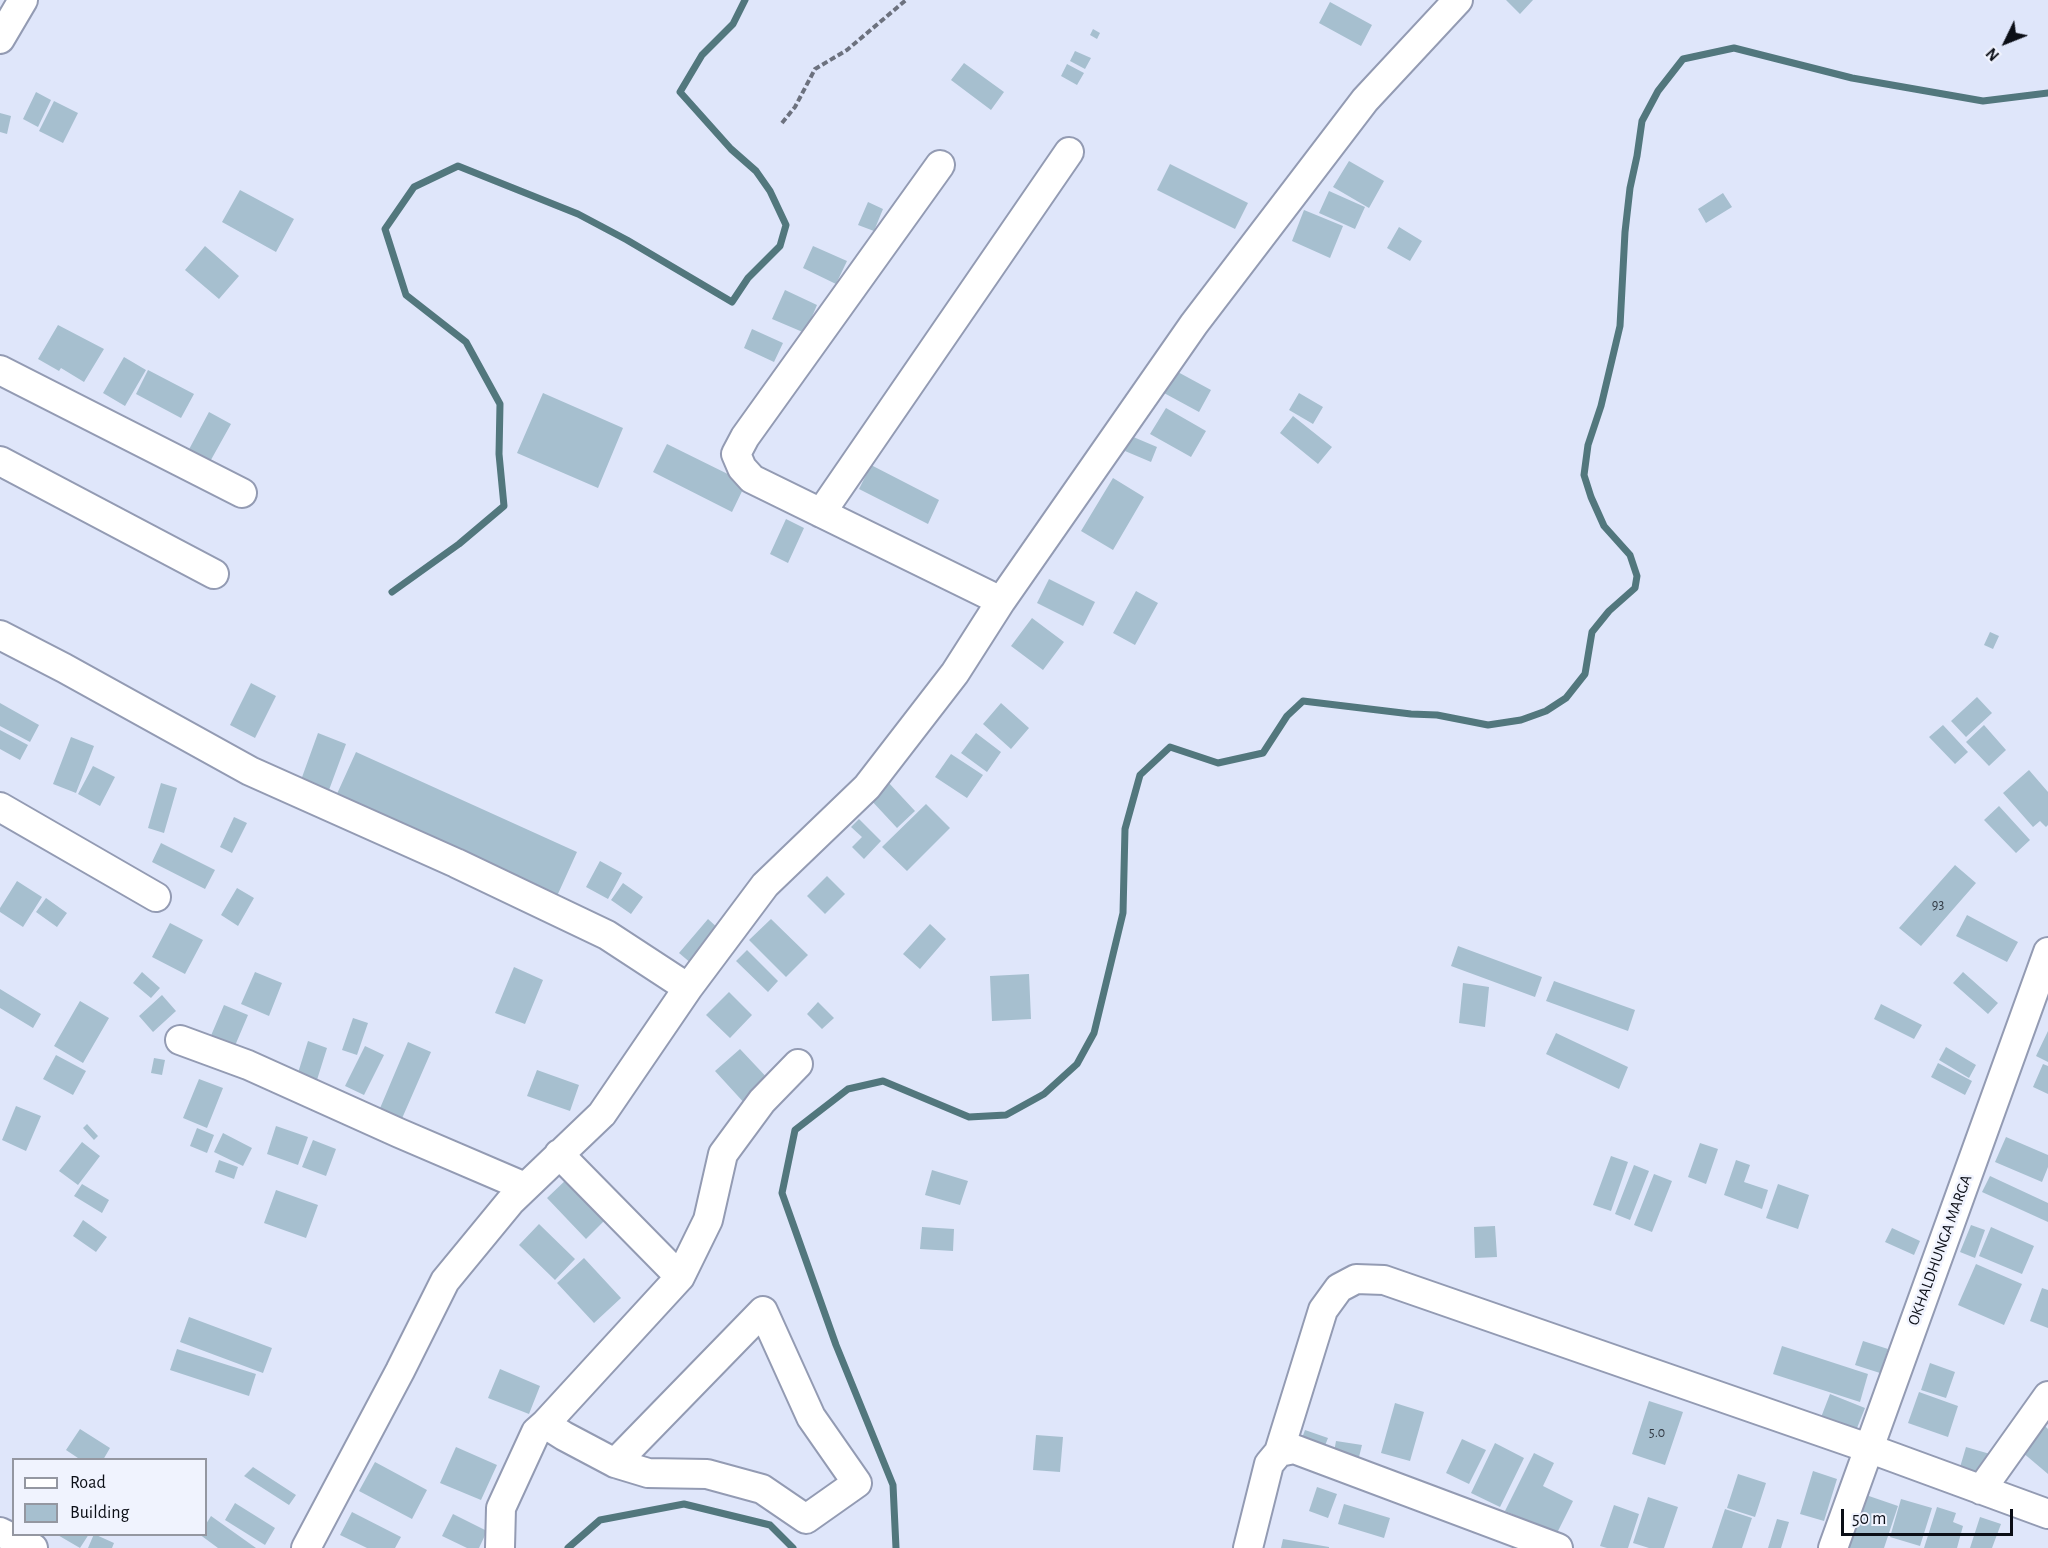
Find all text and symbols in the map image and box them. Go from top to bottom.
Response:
north arrow [1976,12,2036,72]
text: N [1983,45,2002,64]
house number: 93 [1932,897,1944,913]
street label: OKHALDHUNGA MARGA [1904,1172,1976,1328]
house number: 5.0 [1649,1425,1665,1441]
legend [12,1458,207,1536]
text: Road [70,1474,106,1492]
scale bar [1844,1497,2016,1535]
text: Building [70,1504,129,1522]
text: 50 m [1852,1510,1886,1528]

